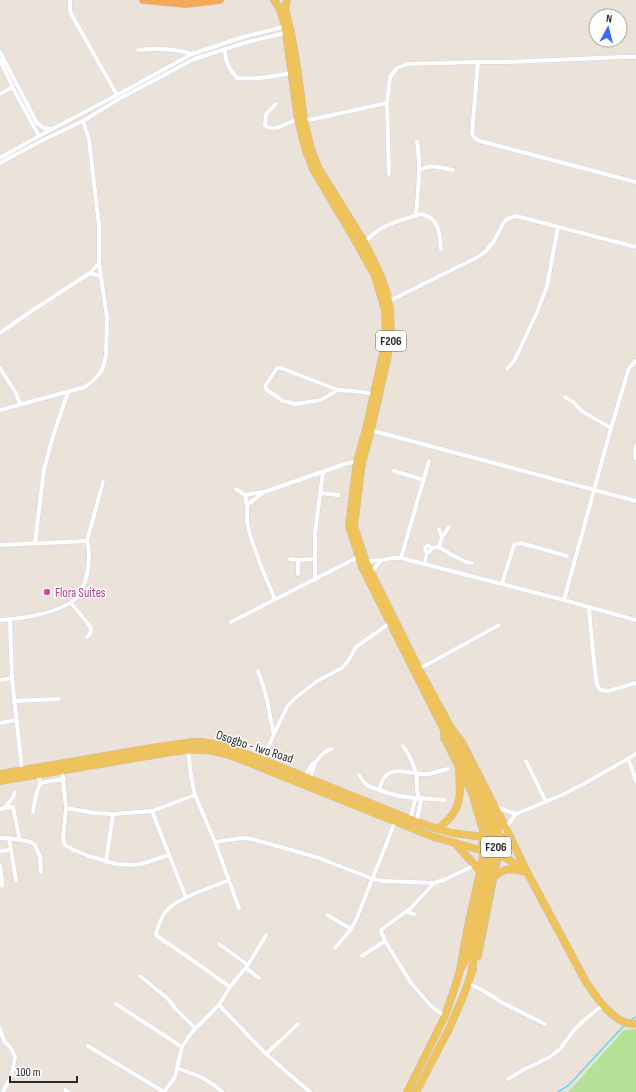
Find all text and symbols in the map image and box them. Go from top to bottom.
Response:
north arrow [588,8,628,48]
text: N [605,12,613,25]
road number: F206 [376,331,406,351]
place label: Flora Suites [55,585,106,601]
marker: Flora Suites [42,587,52,597]
street label: Osogbo - Iwo Road [214,727,295,767]
road number: F206 [481,837,511,857]
scale bar [10,1058,77,1084]
text: 100 m [16,1065,41,1080]

